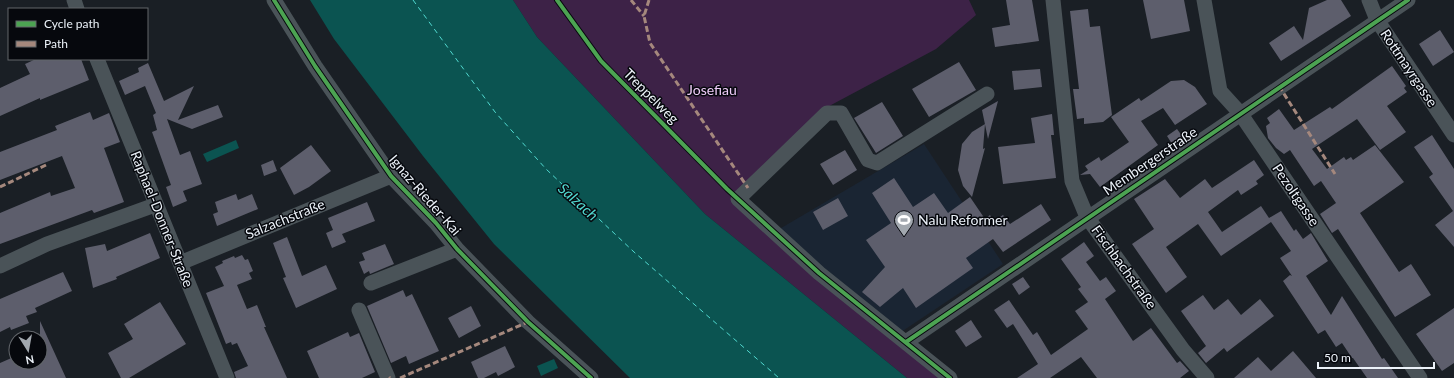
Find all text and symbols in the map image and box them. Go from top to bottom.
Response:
legend [8,8,148,60]
text: Cycle path [44,16,99,31]
street label: Rottmayrgasse [1377,26,1442,110]
text: Path [44,36,68,51]
street label: Treppelweg [620,65,682,127]
park label: Josefiau [687,81,737,98]
street label: Membergerstraße [1099,123,1200,198]
street label: Raphael-Donner-Straße [127,148,198,289]
street label: Ignaz-Rieder-Kai [386,151,465,239]
street label: Pezoltgasse [1269,160,1323,229]
water label: Salzach [555,179,602,224]
street label: Salzachstraße [243,195,327,242]
sports icon: Nalu Reformer [893,209,915,237]
place label: Nalu Reformer [918,211,1007,228]
street label: Fischbachstraße [1088,221,1161,312]
north arrow [8,330,48,370]
scale bar [1318,344,1434,370]
text: 50 m [1324,350,1351,365]
text: N [25,353,35,367]

